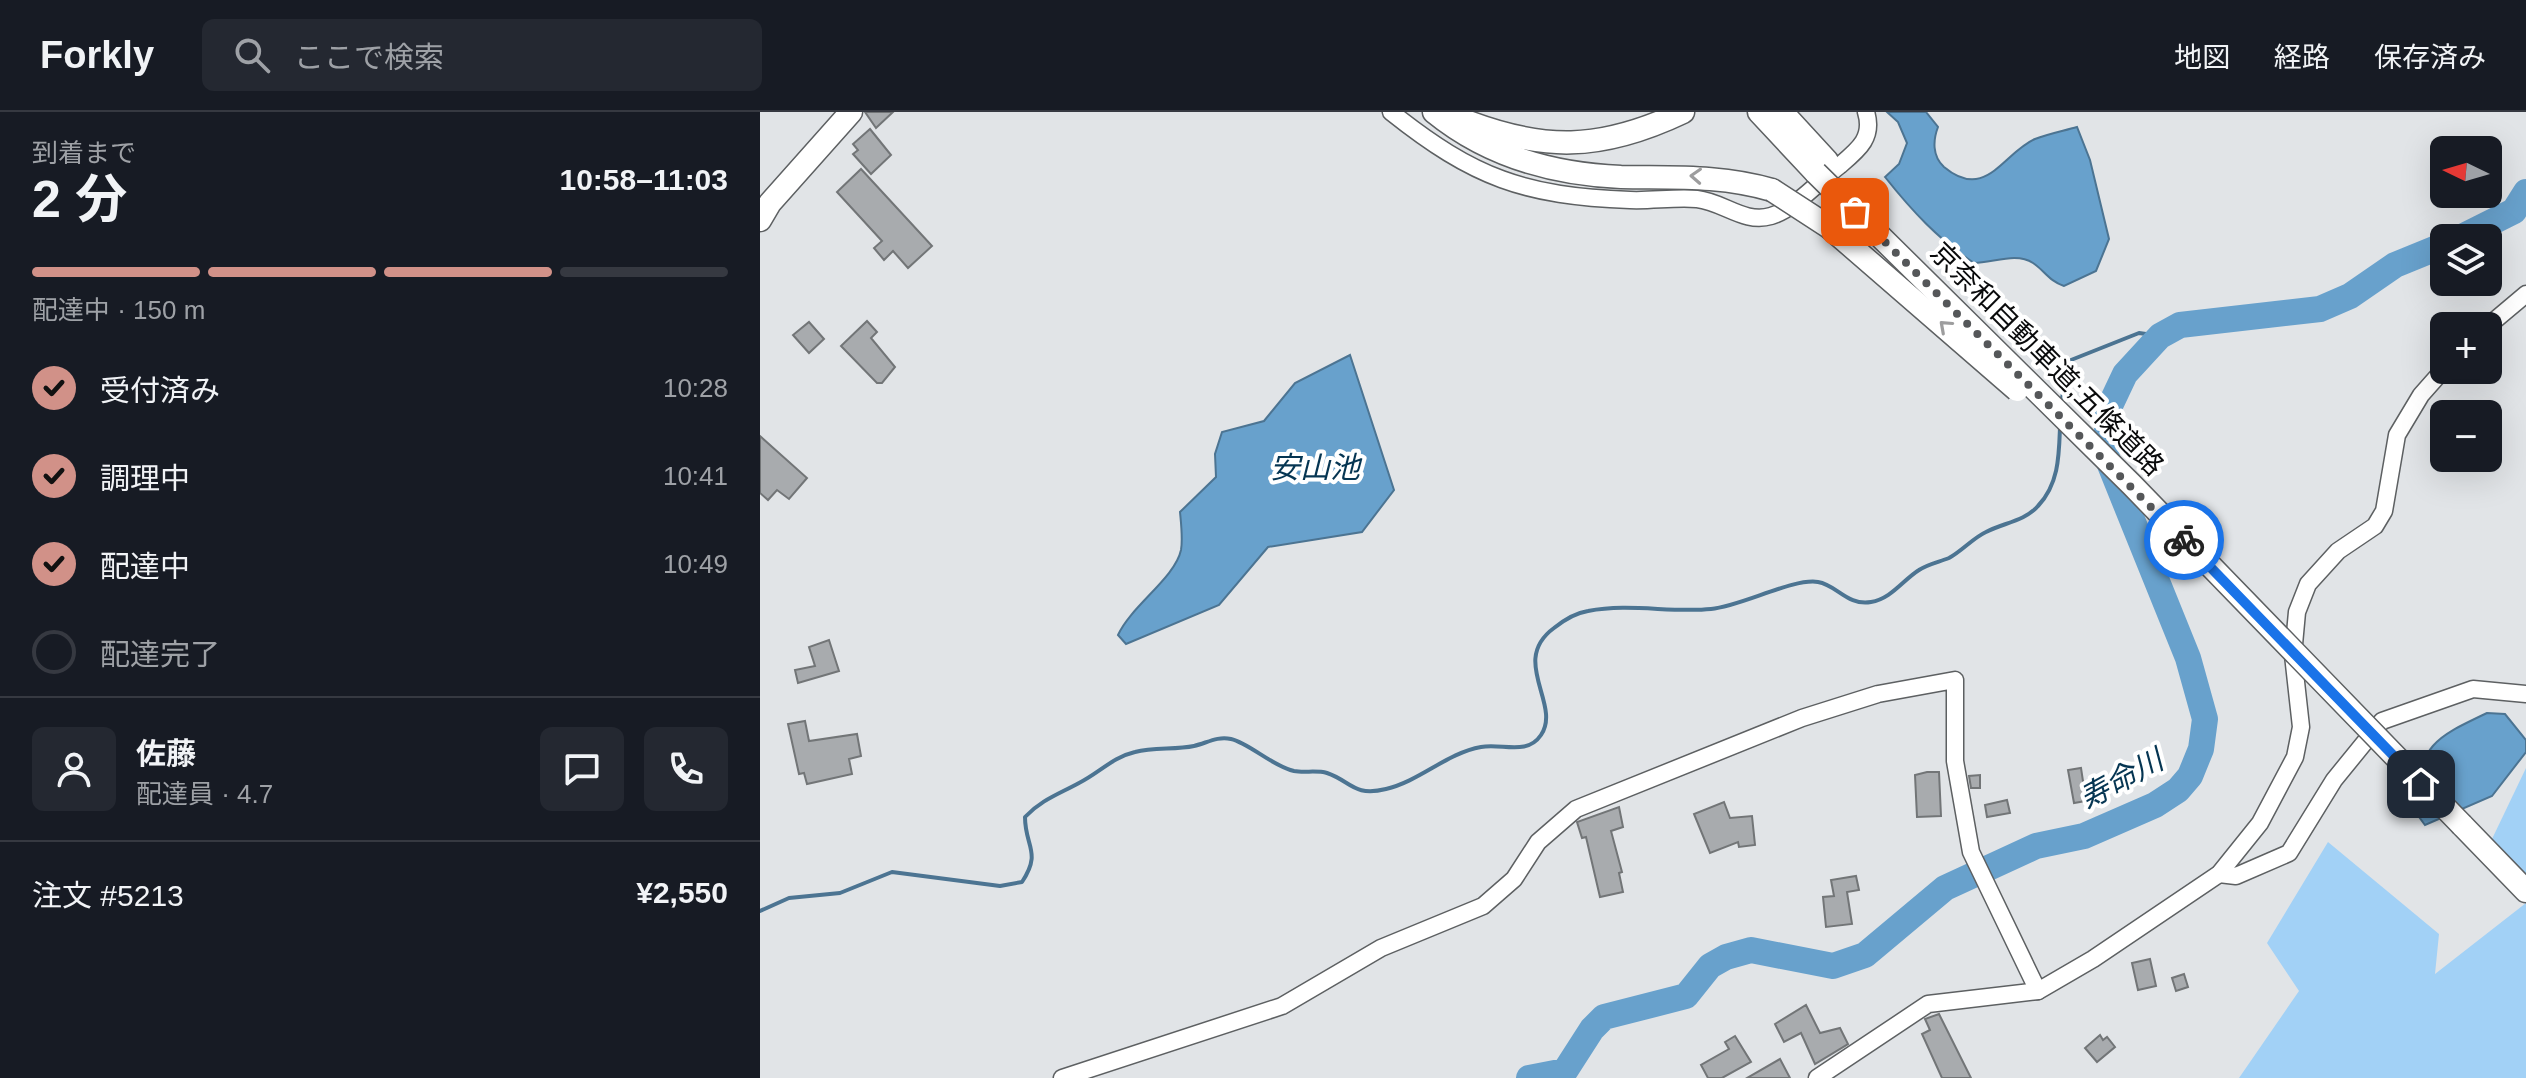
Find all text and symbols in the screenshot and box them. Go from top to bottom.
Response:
search box [202,19,762,91]
icon: search [230,33,274,77]
text: Forkly [40,34,154,76]
text: ここで検索 [294,41,444,74]
text: 地図 [2174,42,2230,73]
text: 経路 [2274,42,2330,73]
text: 保存済み [2374,42,2486,73]
north arrow [2430,136,2502,208]
map controls [2430,136,2502,472]
text: 到着まで [32,138,136,168]
text: 10:58–11:03 [560,163,728,196]
one-way arrow [1689,168,1702,185]
text: 2 分 [32,170,127,228]
pin [1821,178,1889,246]
icon: bag [1833,190,1877,234]
button: layers [2430,224,2502,296]
street label: 京奈和自動車道;五條道路 [1924,236,2170,482]
text: 配達中 · 150 m [32,295,205,325]
button: + [2430,312,2502,384]
one-way arrow [1939,321,1954,335]
icon: check [32,366,76,410]
text: 10:28 [663,373,728,403]
text: 受付済み [100,374,220,407]
button: − [2430,400,2502,472]
water label: 安山池 [1270,451,1363,484]
icon: check [32,454,76,498]
text: 10:41 [663,461,728,491]
text: 調理中 [100,462,190,495]
courier [2144,500,2224,580]
icon: bike [2162,518,2206,562]
icon: check [32,542,76,586]
text: 10:49 [663,549,728,579]
text: 配達中 [100,550,190,583]
text: 配達完了 [100,638,220,671]
button: person [32,727,116,811]
button: chat [540,727,624,811]
button: phone [644,727,728,811]
text: 佐藤 [136,737,196,770]
water label: 寿命川 [2074,741,2171,815]
pin [2387,750,2455,818]
icon: home [2399,762,2443,806]
text: 配達員 · 4.7 [136,779,273,809]
text: ¥2,550 [636,876,728,909]
text: 注文 #5213 [32,879,184,912]

